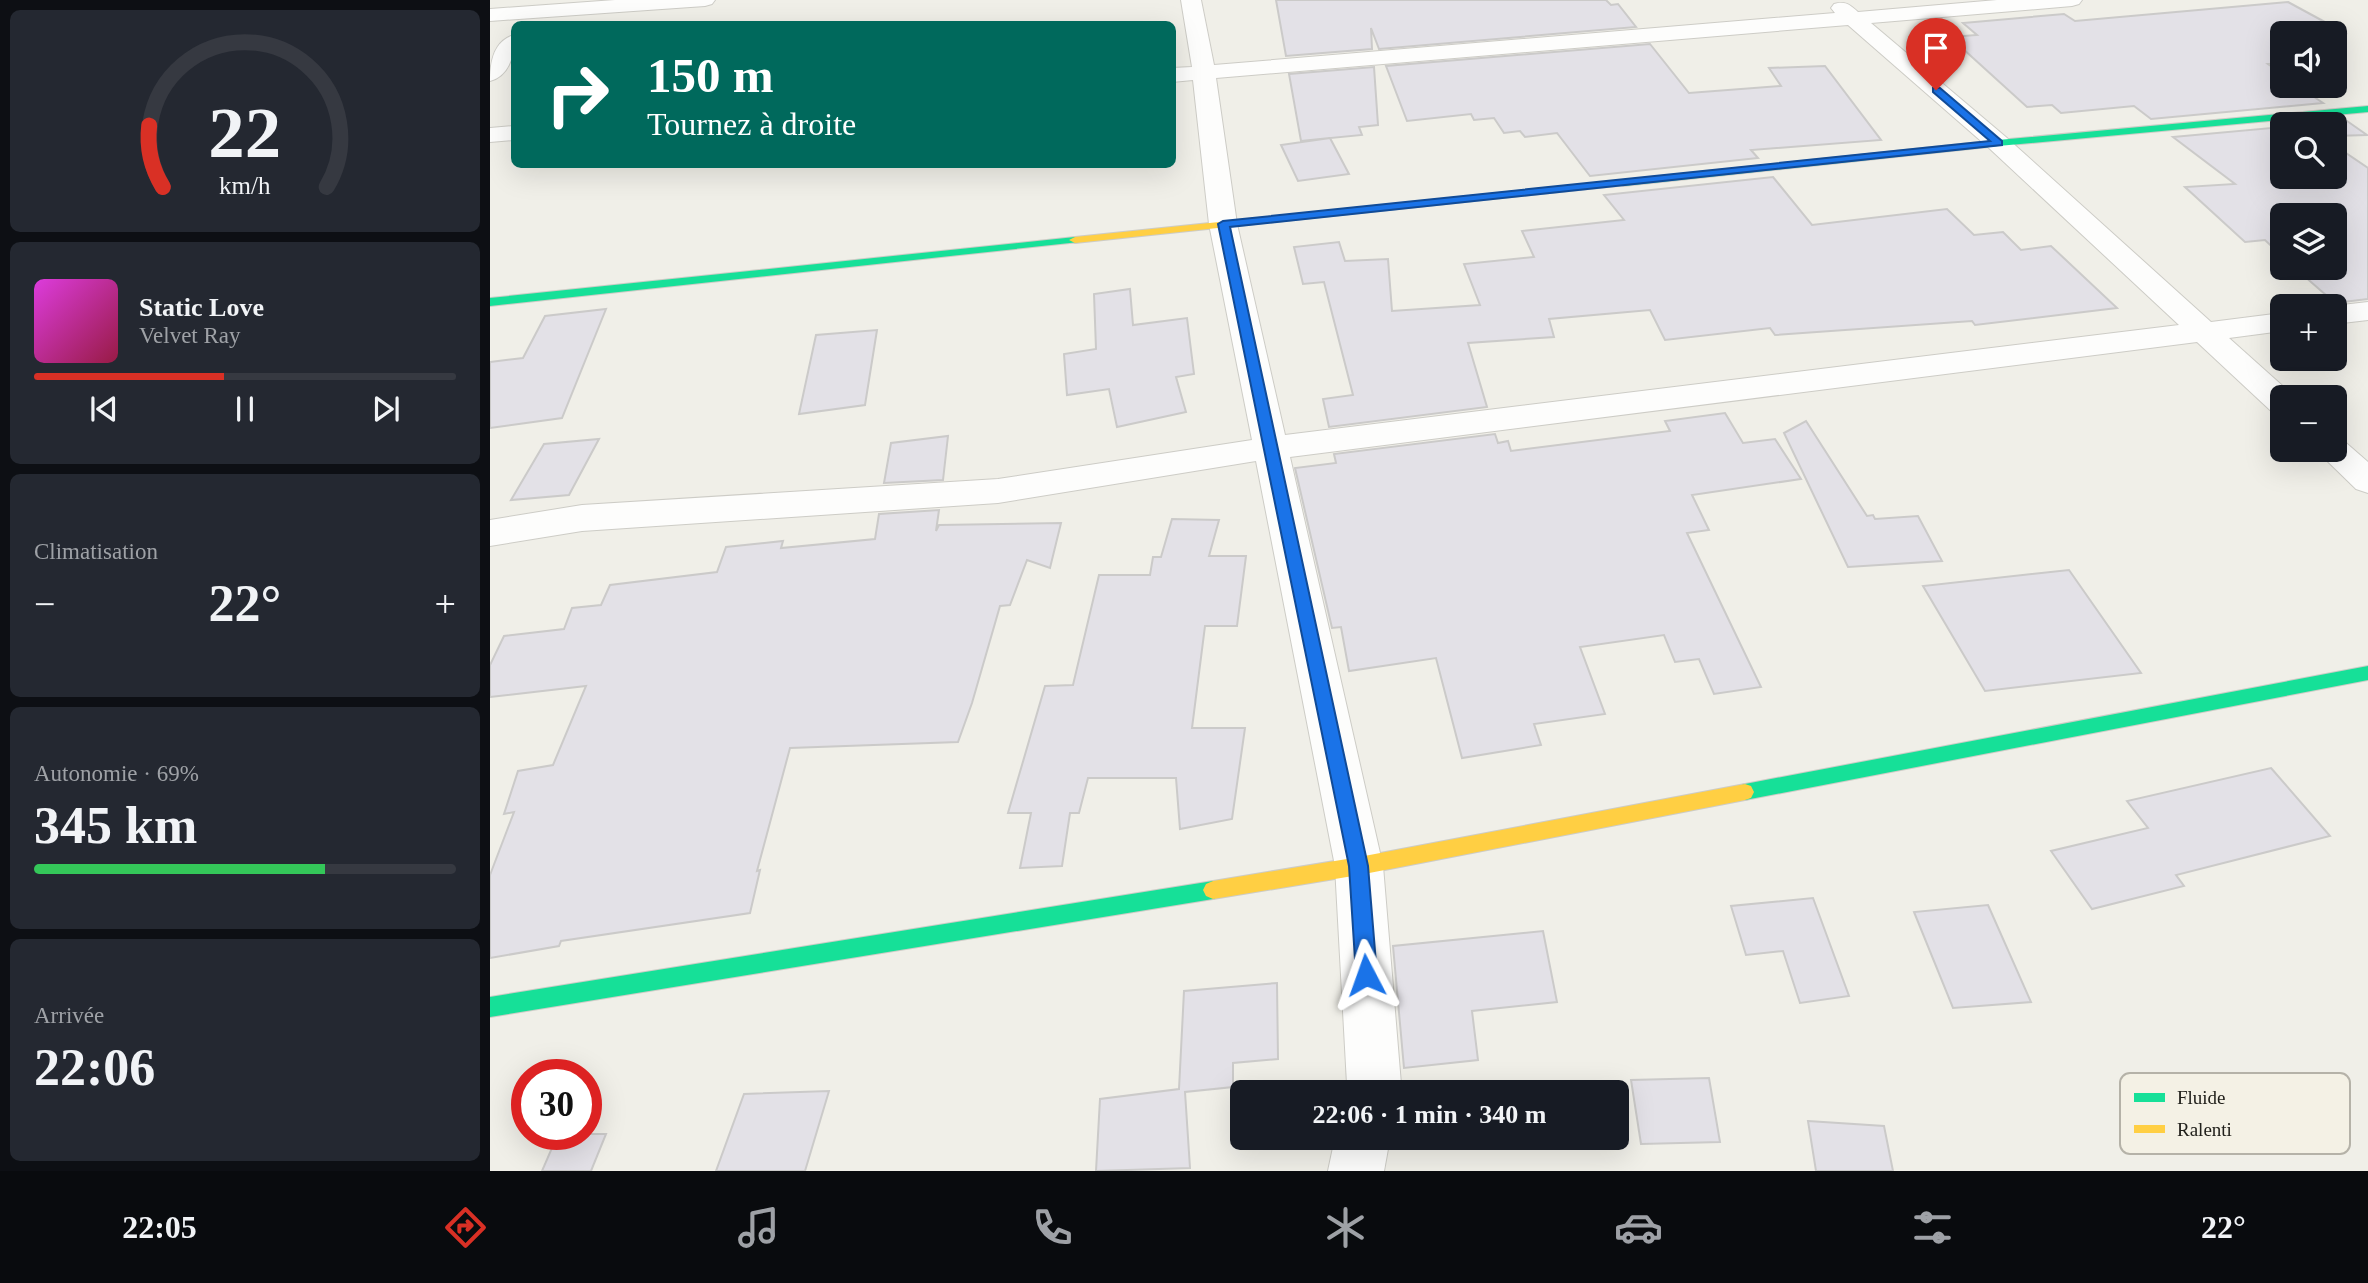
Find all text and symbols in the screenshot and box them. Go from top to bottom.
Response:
pin [1906,18,1966,90]
map controls [2270,21,2347,462]
button: sound [2270,21,2347,98]
icon: arrive [1917,29,1955,67]
text: 150 m [647,48,774,103]
icon: right [532,49,623,140]
text: 22 [209,92,281,173]
text: Tournez à droite [647,106,856,142]
button: search [2270,112,2347,189]
text: km/h [219,172,271,199]
button: layers [2270,203,2347,280]
text: Static Love [139,293,264,322]
button: + [2270,294,2347,371]
text: Velvet Ray [139,323,241,348]
button: − [2270,385,2347,462]
icon: previous [85,390,123,428]
icon: pause [226,390,264,428]
icon: next [367,390,405,428]
text: Climatisation [34,539,158,564]
text: 22° [209,575,281,632]
text: − [34,583,55,625]
text: + [435,583,456,625]
text: Autonomie · 69% [34,761,199,786]
text: 345 km [34,797,197,854]
position arrow [1329,938,1403,1012]
text: Arrivée [34,1003,104,1028]
text: 22:06 [34,1039,155,1096]
speed limit sign: 30 [511,1059,602,1150]
legend [2120,1073,2350,1154]
text: Fluide [2177,1087,2226,1108]
text: 22:06 · 1 min · 340 m [1313,1100,1547,1129]
text: Ralenti [2177,1119,2232,1140]
icon: directions [441,1203,490,1252]
icon: music [734,1203,783,1252]
icon: phone [1028,1203,1077,1252]
icon: climate [1321,1203,1370,1252]
icon: car [1614,1203,1663,1252]
icon: filters [1908,1203,1957,1252]
text: 22:05 [122,1209,197,1245]
text: 22° [2201,1209,2246,1245]

